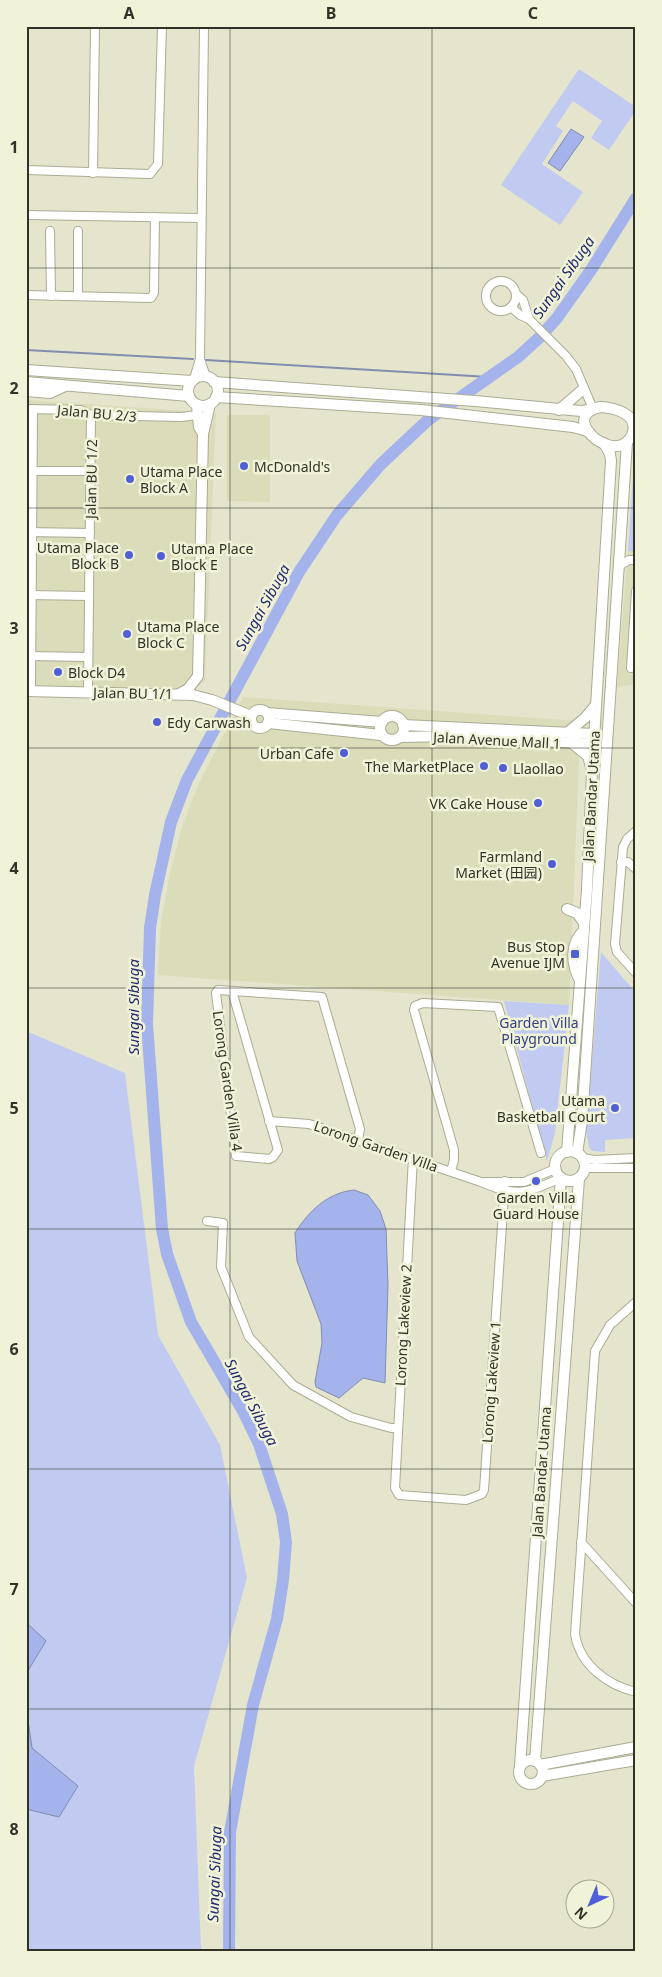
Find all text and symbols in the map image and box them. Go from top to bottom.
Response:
text: A [123,2,135,24]
text: B [326,2,336,24]
text: C [528,2,538,24]
text: 1 [9,136,19,158]
water label: Sungai Sibuga [527,232,599,322]
text: 2 [9,377,19,399]
street label: Jalan BU 2/3 [55,400,137,426]
street label: Jalan BU 1/2 [81,439,101,521]
place label: McDonald's [254,457,331,476]
marker: McDonald's [238,460,250,472]
place label: Utama Place Block A [140,462,222,497]
marker: Utama Place Block A [124,473,136,485]
place label: Utama Place Block B [37,538,119,573]
place label: Utama Place Block E [171,539,253,574]
marker: Utama Place Block B [123,549,135,561]
marker: Utama Place Block E [155,550,167,562]
water label: Sungai Sibuga [230,560,294,654]
text: 3 [9,617,19,639]
place label: Utama Place Block C [137,617,219,652]
marker: Utama Place Block C [121,628,133,640]
place label: Block D4 [68,663,125,682]
marker: Block D4 [52,666,64,678]
street label: Jalan BU 1/1 [91,683,173,703]
place label: Edy Carwash [167,713,251,732]
marker: Edy Carwash [151,716,163,728]
street label: Jalan Avenue Mall 1 [431,727,561,753]
street label: Jalan Bandar Utama [578,730,604,864]
place label: Urban Cafe [260,744,334,763]
marker: Urban Cafe [338,747,350,759]
place label: The MarketPlace [365,757,474,776]
place label: Llaollao [513,759,564,778]
marker: The MarketPlace [478,760,490,772]
marker: Llaollao [497,762,509,774]
place label: VK Cake House [429,794,528,813]
marker: VK Cake House [532,797,544,809]
place label: Farmland Market (田园) [455,847,542,882]
text: 4 [9,857,19,879]
marker: Farmland Market (田园) [546,858,558,870]
place label: Bus Stop Avenue IJM [491,937,565,972]
marker: Bus Stop Avenue IJM [569,948,581,960]
water label: Sungai Sibuga [123,959,143,1055]
street label: Lorong Garden Villa 4 [209,1009,247,1153]
park label: Garden Villa Playground [499,1013,579,1048]
place label: Utama Basketball Court [497,1091,605,1126]
text: 5 [9,1097,19,1119]
marker: Utama Basketball Court [609,1102,621,1114]
street label: Lorong Garden Villa [311,1116,441,1176]
marker: Garden Villa Guard House [530,1175,542,1187]
place label: Garden Villa Guard House [493,1188,579,1223]
street label: Lorong Lakeview 2 [390,1264,416,1386]
street label: Lorong Lakeview 1 [477,1321,505,1443]
text: 6 [9,1338,19,1360]
water label: Sungai Sibuga [221,1355,284,1449]
street label: Jalan Bandar Utama [527,1406,555,1540]
text: 7 [9,1578,19,1600]
text: 8 [9,1818,19,1840]
water label: Sungai Sibuga [202,1825,226,1922]
north arrow [564,1880,614,1930]
text: N [570,1903,591,1925]

